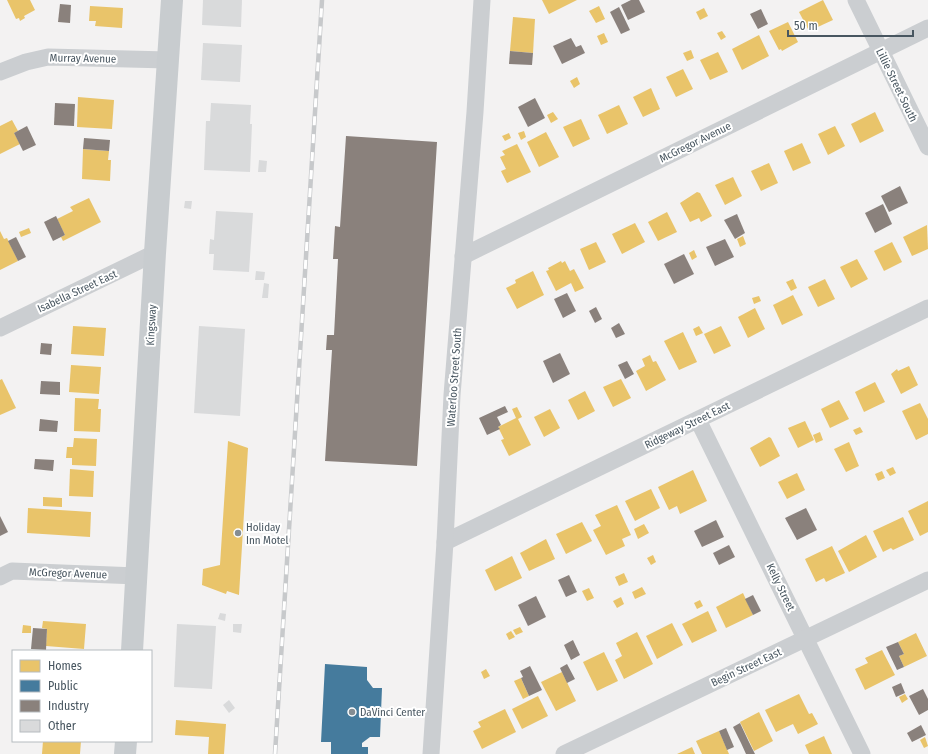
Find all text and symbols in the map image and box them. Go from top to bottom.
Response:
scale bar [788,12,913,38]
text: 50 m [794,19,818,33]
street label: Lillie Street South [873,46,920,124]
street label: Murray Avenue [50,51,116,66]
street label: McGregor Avenue [657,119,733,165]
street label: Isabella Street East [35,267,119,316]
street label: Kingsway [144,304,159,346]
street label: Waterloo Street South [445,327,464,427]
street label: Ridgeway Street East [643,399,732,452]
place label: Holiday Inn Motel [246,521,289,547]
marker: Holiday Inn Motel [233,528,243,538]
street label: Kelly Street [763,561,798,613]
street label: McGregor Avenue [29,566,107,581]
street label: Begin Street East [709,645,784,689]
legend [12,650,152,742]
text: Homes [48,659,82,673]
text: Public [48,679,78,693]
text: Industry [48,699,89,713]
place label: DaVinci Center [360,706,425,719]
marker: DaVinci Center [347,707,357,717]
text: Other [48,719,77,733]

